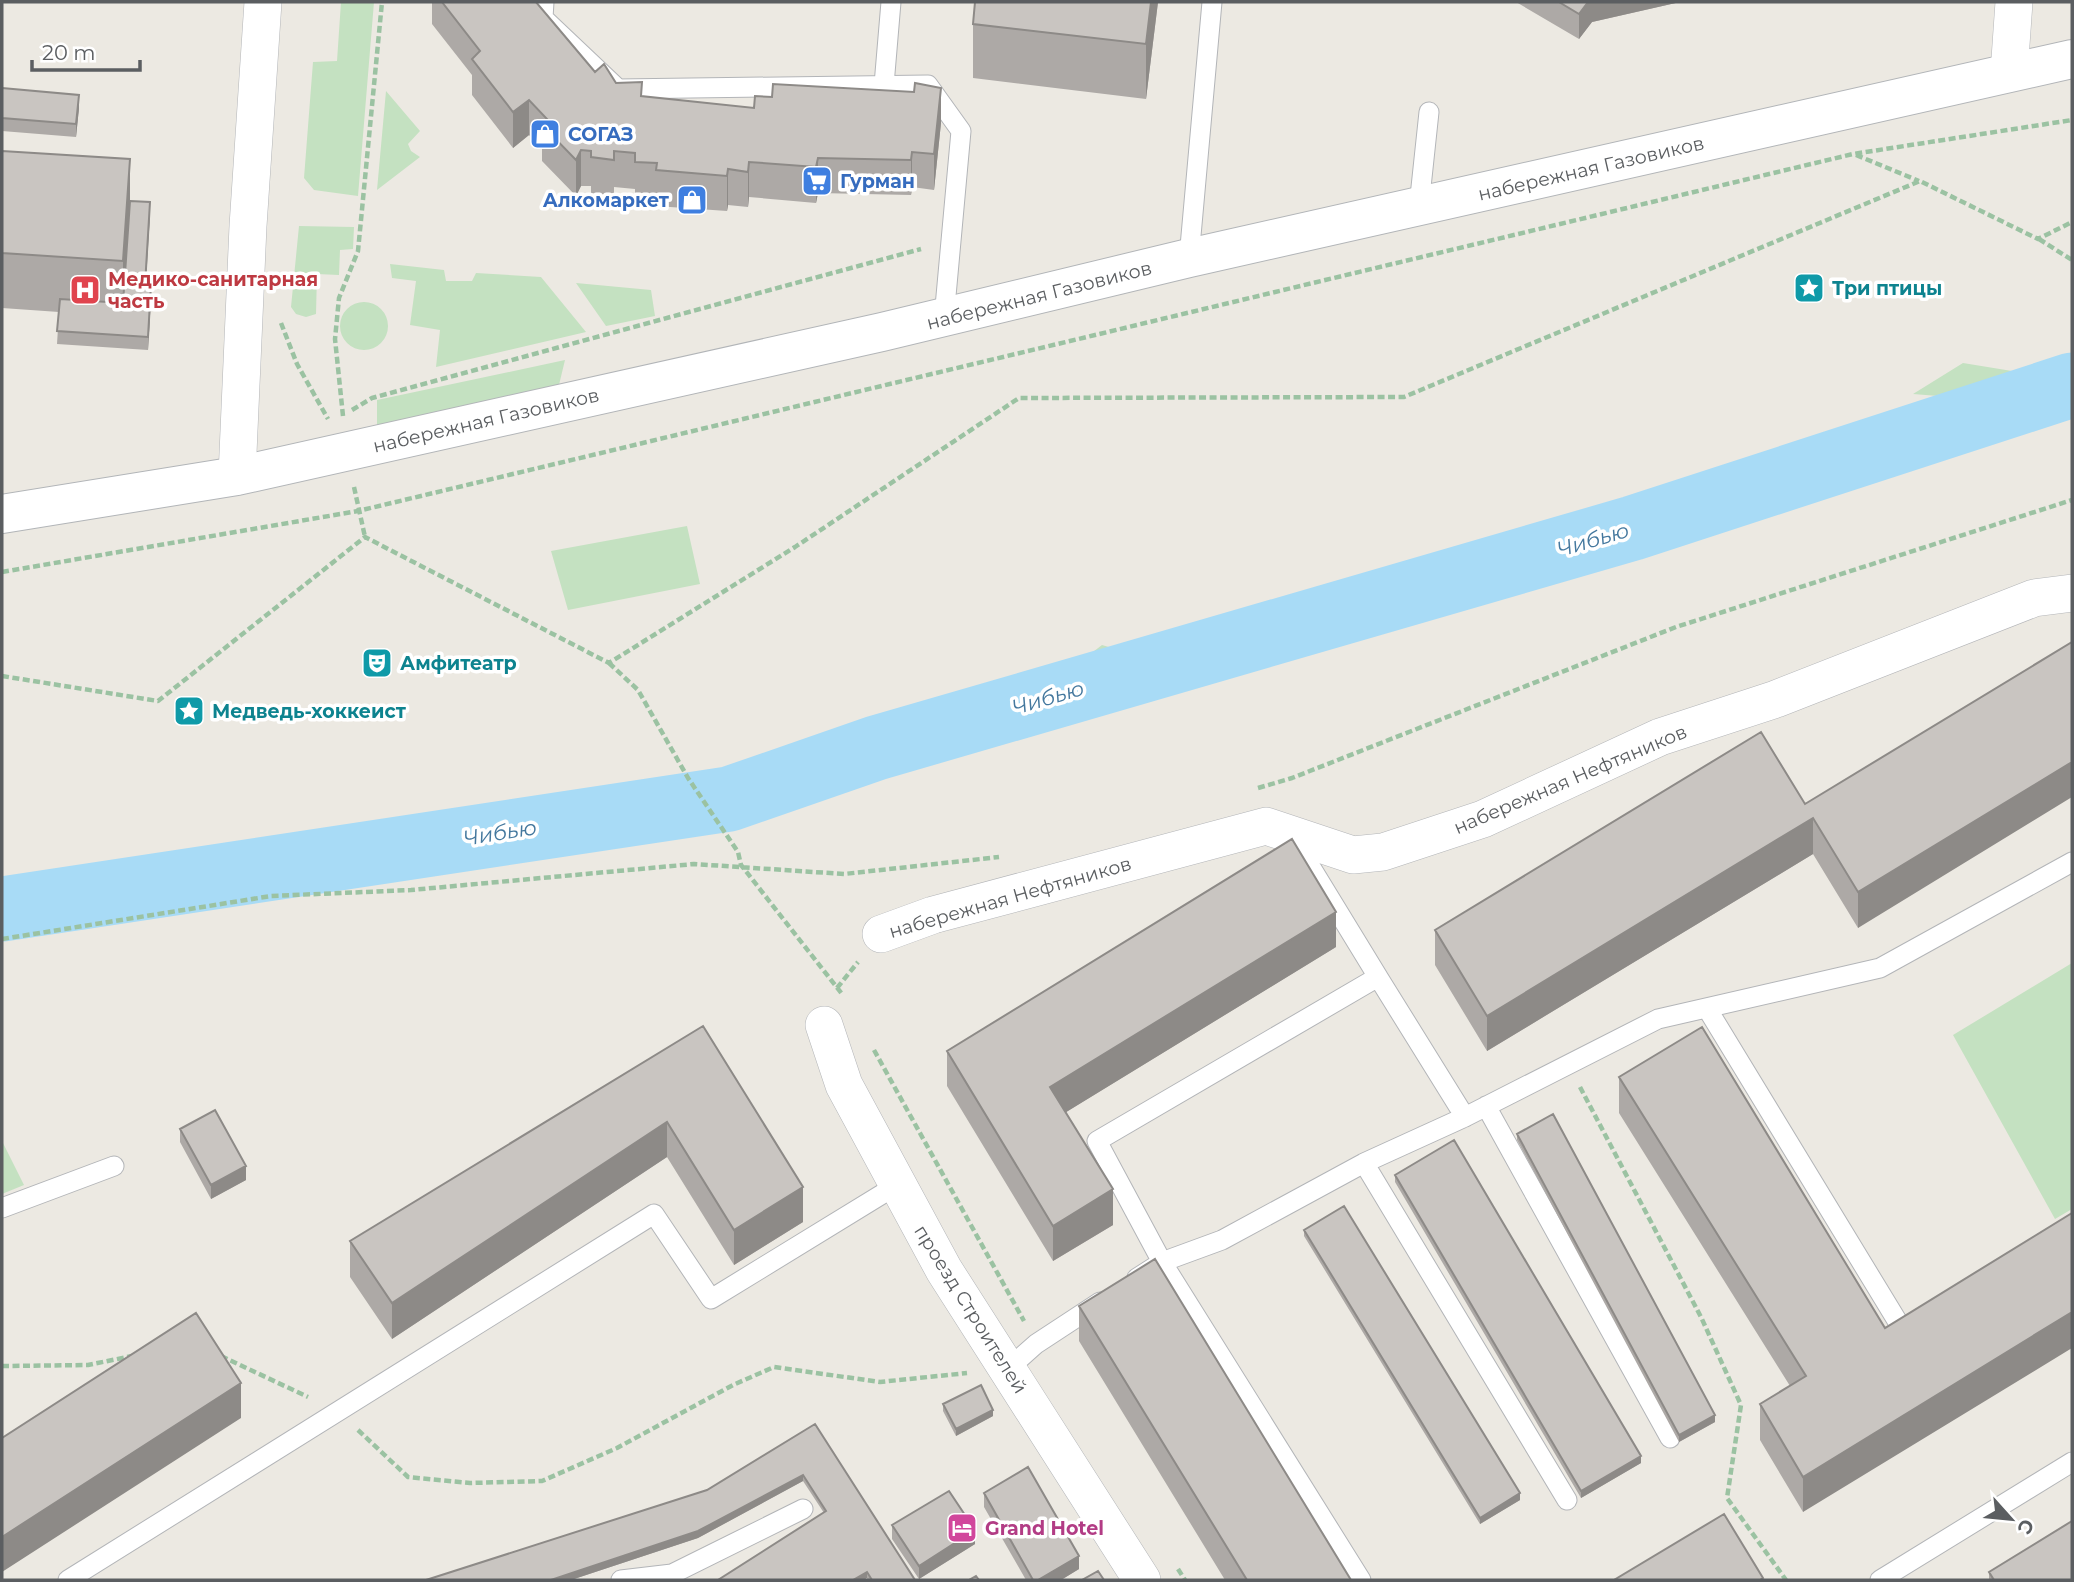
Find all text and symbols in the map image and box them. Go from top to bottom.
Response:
scale bar [32,28,140,72]
text: 20 m [42,40,96,65]
shop icon: СОГАЗ [528,117,562,151]
place label: СОГАЗ [568,123,633,146]
street label: набережная Газовиков [1476,131,1706,206]
supermarket icon: Гурман [800,164,834,198]
place label: Гурман [840,170,915,193]
shop icon: Алкомаркет [675,183,709,217]
place label: Алкомаркет [543,189,670,212]
street label: набережная Газовиков [924,256,1154,335]
place label: Медико-санитарная часть [108,268,318,313]
place icon: Три птицы [1792,271,1826,305]
hospital icon: Медико-санитарная часть [68,273,102,307]
place label: Три птицы [1832,277,1942,300]
street label: набережная Газовиков [371,383,601,458]
water label: Чибью [1554,517,1632,562]
theatre icon: Амфитеатр [360,646,394,680]
place label: Амфитеатр [400,652,517,675]
water label: Чибью [1009,675,1087,720]
place icon: Медведь-хоккеист [172,694,206,728]
place label: Медведь-хоккеист [212,700,407,723]
street label: набережная Нефтяников [1450,720,1690,839]
water label: Чибью [461,814,538,851]
street label: набережная Нефтяников [886,852,1134,943]
street label: проезд Строителей [909,1221,1032,1398]
north arrow [1976,1484,2046,1554]
hotel icon: Grand Hotel [945,1511,979,1545]
text: С [2012,1515,2039,1538]
place label: Grand Hotel [985,1517,1104,1540]

